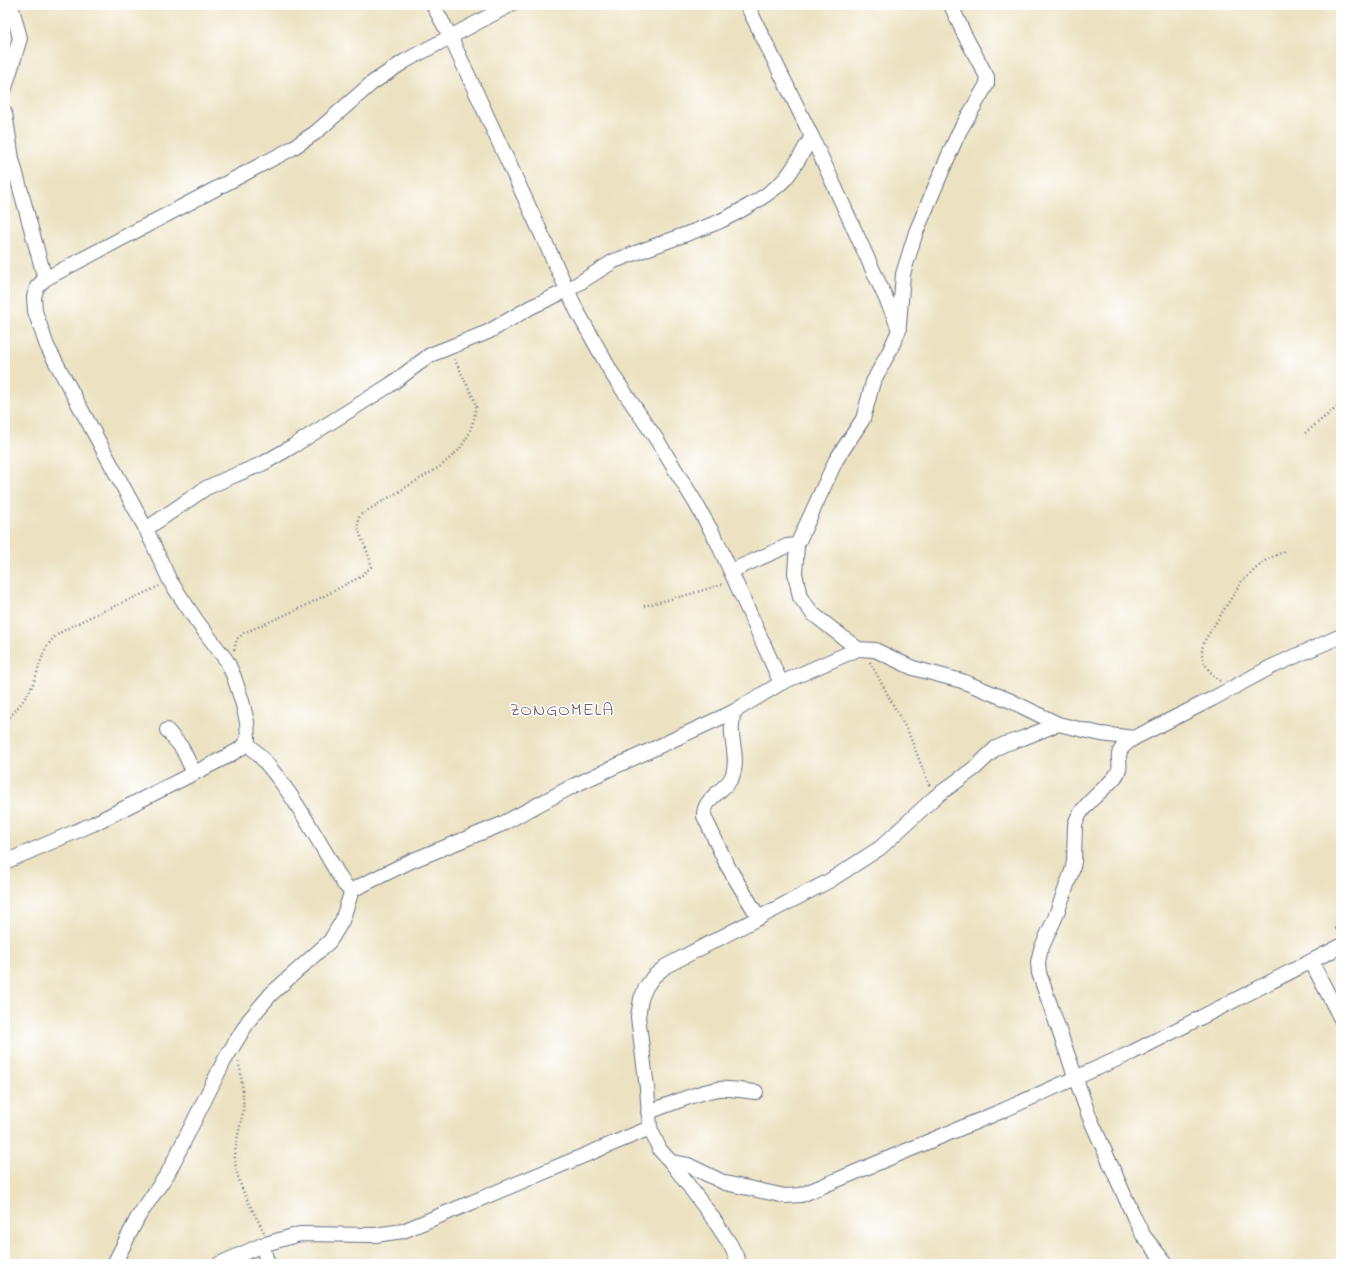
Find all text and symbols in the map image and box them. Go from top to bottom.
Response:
district label: ZONGOMELA [510,698,614,724]

